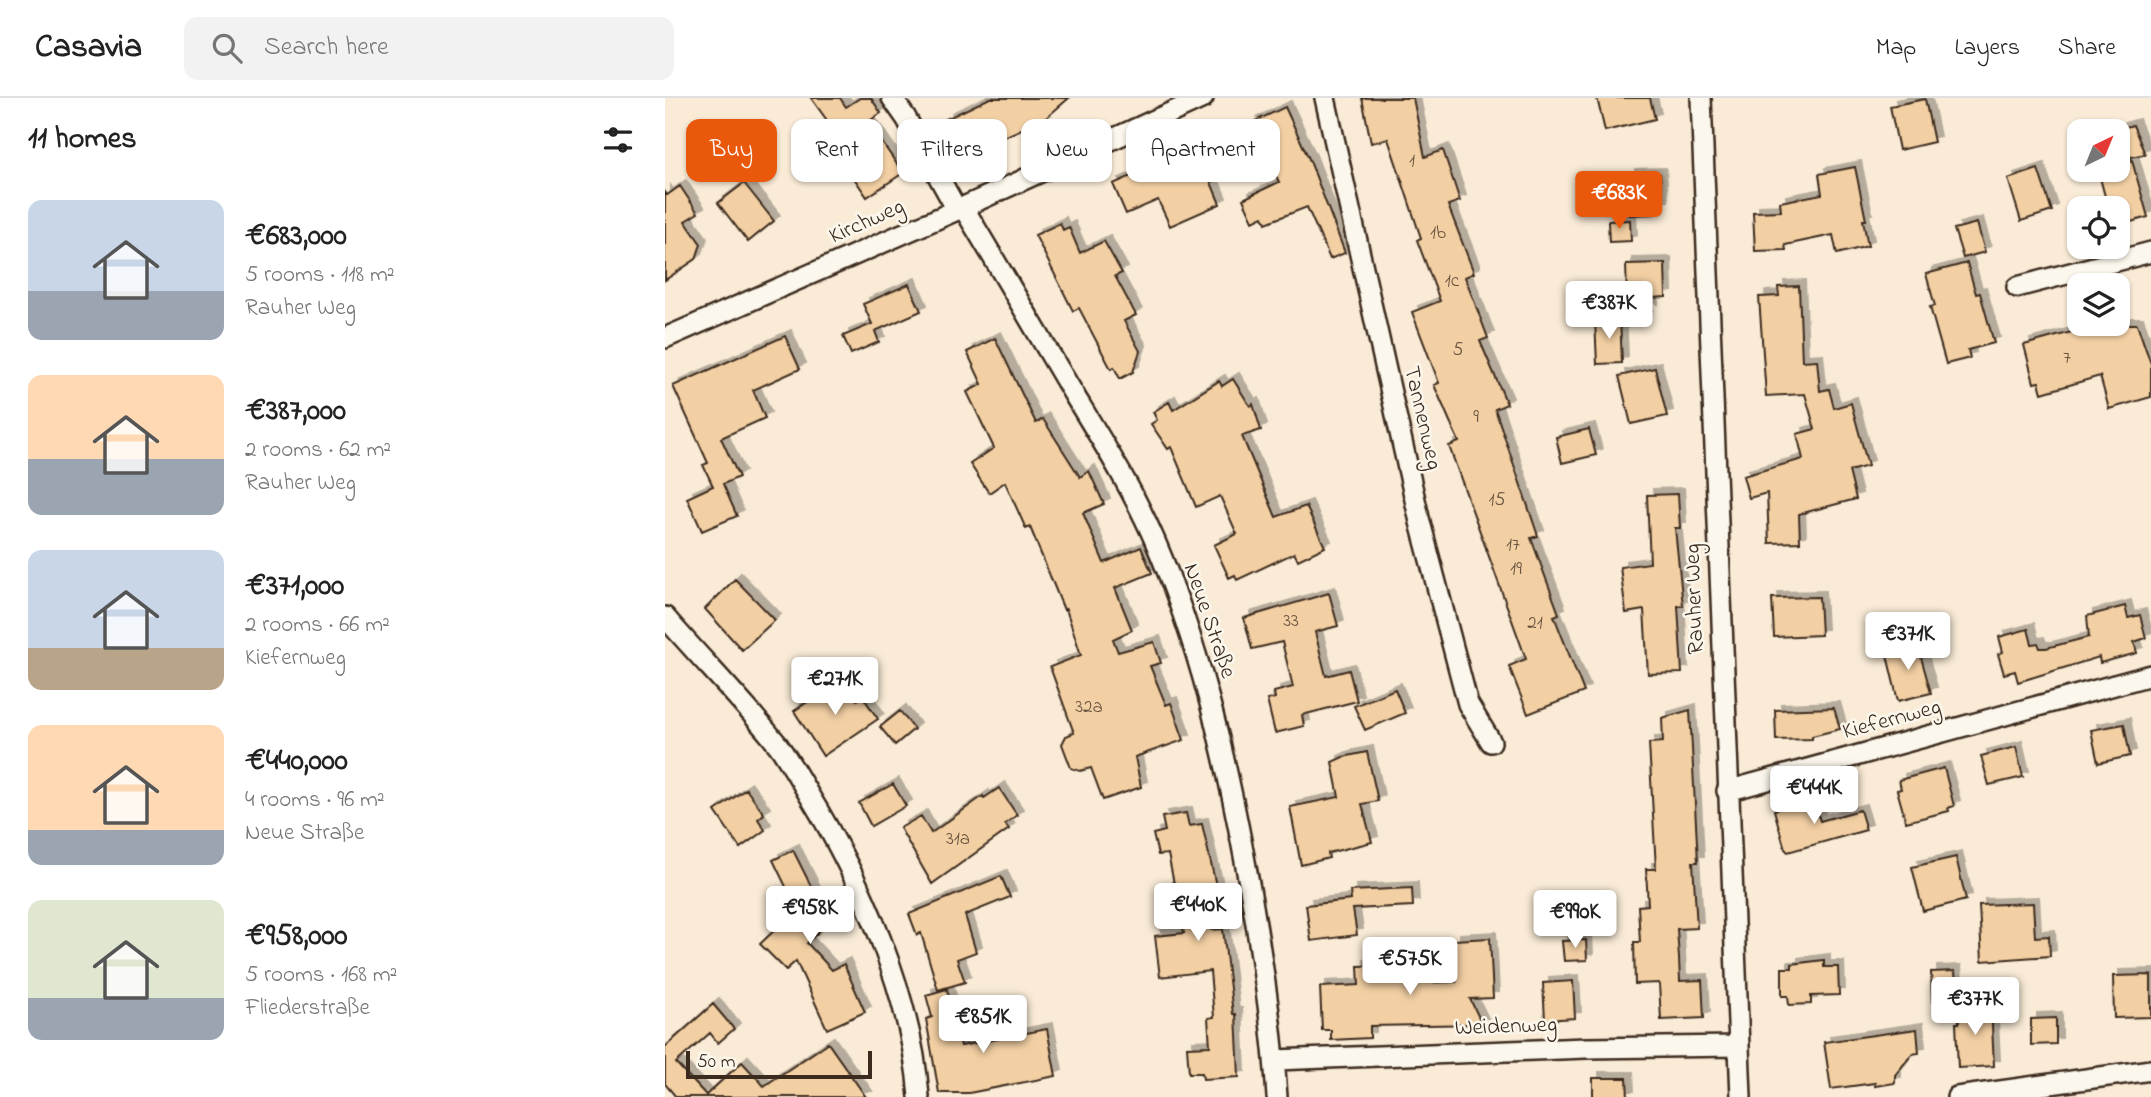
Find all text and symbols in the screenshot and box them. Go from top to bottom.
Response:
search box [184,17,674,80]
text: Casavia [35,24,142,72]
icon: search [208,29,246,67]
text: Search here [264,29,389,67]
text: Map [1876,31,1916,66]
text: Layers [1954,31,2020,66]
text: Share [2058,31,2116,66]
text: 11 homes [28,118,136,162]
chip: Buy [686,119,777,182]
chip: Rent [791,119,883,182]
chip: Filters [897,119,1007,182]
chip: New [1021,119,1112,182]
chip: Apartment [1126,119,1280,182]
north arrow [2067,119,2130,182]
map controls [2067,119,2130,336]
icon: filters [599,121,637,159]
house number: 1 [1409,148,1415,175]
pin: €683K [1570,172,1668,231]
text: €683K [1591,177,1647,210]
street label: Kirchweg [824,191,910,254]
button: locate [2067,196,2130,259]
text: €683,000 [245,215,347,259]
house number: 1b [1430,220,1446,247]
icon: home [84,228,168,312]
text: 5 rooms · 118 m² [245,259,395,292]
house number: 1c [1445,268,1460,295]
button: layers [2067,273,2130,336]
pin: €387K [1560,282,1658,341]
text: €387K [1582,287,1636,320]
text: Rauher Weg [245,292,356,325]
house number: 5 [1453,337,1464,364]
house number: 7 [2063,345,2071,372]
street label: Tannenweg [1393,363,1450,473]
text: €387,000 [245,390,346,434]
icon: home [84,403,168,487]
house number: 9 [1473,404,1479,431]
text: 2 rooms · 62 m² [245,434,391,467]
text: Rauher Weg [245,467,356,500]
house number: 15 [1489,487,1506,514]
house number: 17 [1506,532,1520,559]
street label: Rauher Weg [1677,543,1714,655]
house number: 19 [1510,556,1522,583]
street label: Neue Straße [1174,559,1244,683]
text: €371,000 [245,565,344,609]
icon: home [84,578,168,662]
house number: 33 [1283,608,1299,635]
text: 2 rooms · 66 m² [245,609,390,642]
house number: 21 [1527,610,1543,637]
pin: €371K [1859,612,1957,672]
text: €371K [1881,618,1935,651]
text: Kiefernweg [245,642,346,675]
pin: €271K [786,658,884,717]
text: €271K [807,663,863,696]
street label: Kiefernweg [1839,691,1945,750]
house number: 32a [1075,694,1103,721]
text: €440,000 [245,740,348,784]
icon: home [84,753,168,837]
pin: €444K [1765,766,1863,826]
text: €444K [1786,772,1842,805]
text: 4 rooms · 96 m² [245,784,385,817]
text: Neue Straße [245,817,364,850]
house number: 31a [946,826,970,853]
pin: €440K [1149,884,1247,943]
pin: €958K [761,886,859,946]
text: €440K [1170,889,1226,922]
pin: €990K [1526,890,1624,950]
text: €958K [782,892,838,925]
text: €990K [1550,896,1600,929]
text: €958,000 [245,915,347,959]
icon: home [84,928,168,1012]
pin: €575K [1361,937,1459,997]
text: €575K [1379,943,1441,976]
text: 5 rooms · 168 m² [245,959,397,992]
pin: €377K [1926,978,2024,1037]
text: €377K [1947,983,2003,1016]
text: Fliederstraße [245,992,370,1025]
pin: €851K [934,996,1032,1055]
text: €851K [955,1001,1011,1034]
street label: Weidenweg [1454,1009,1558,1046]
scale bar [686,1048,871,1080]
text: 50 m [697,1049,736,1076]

